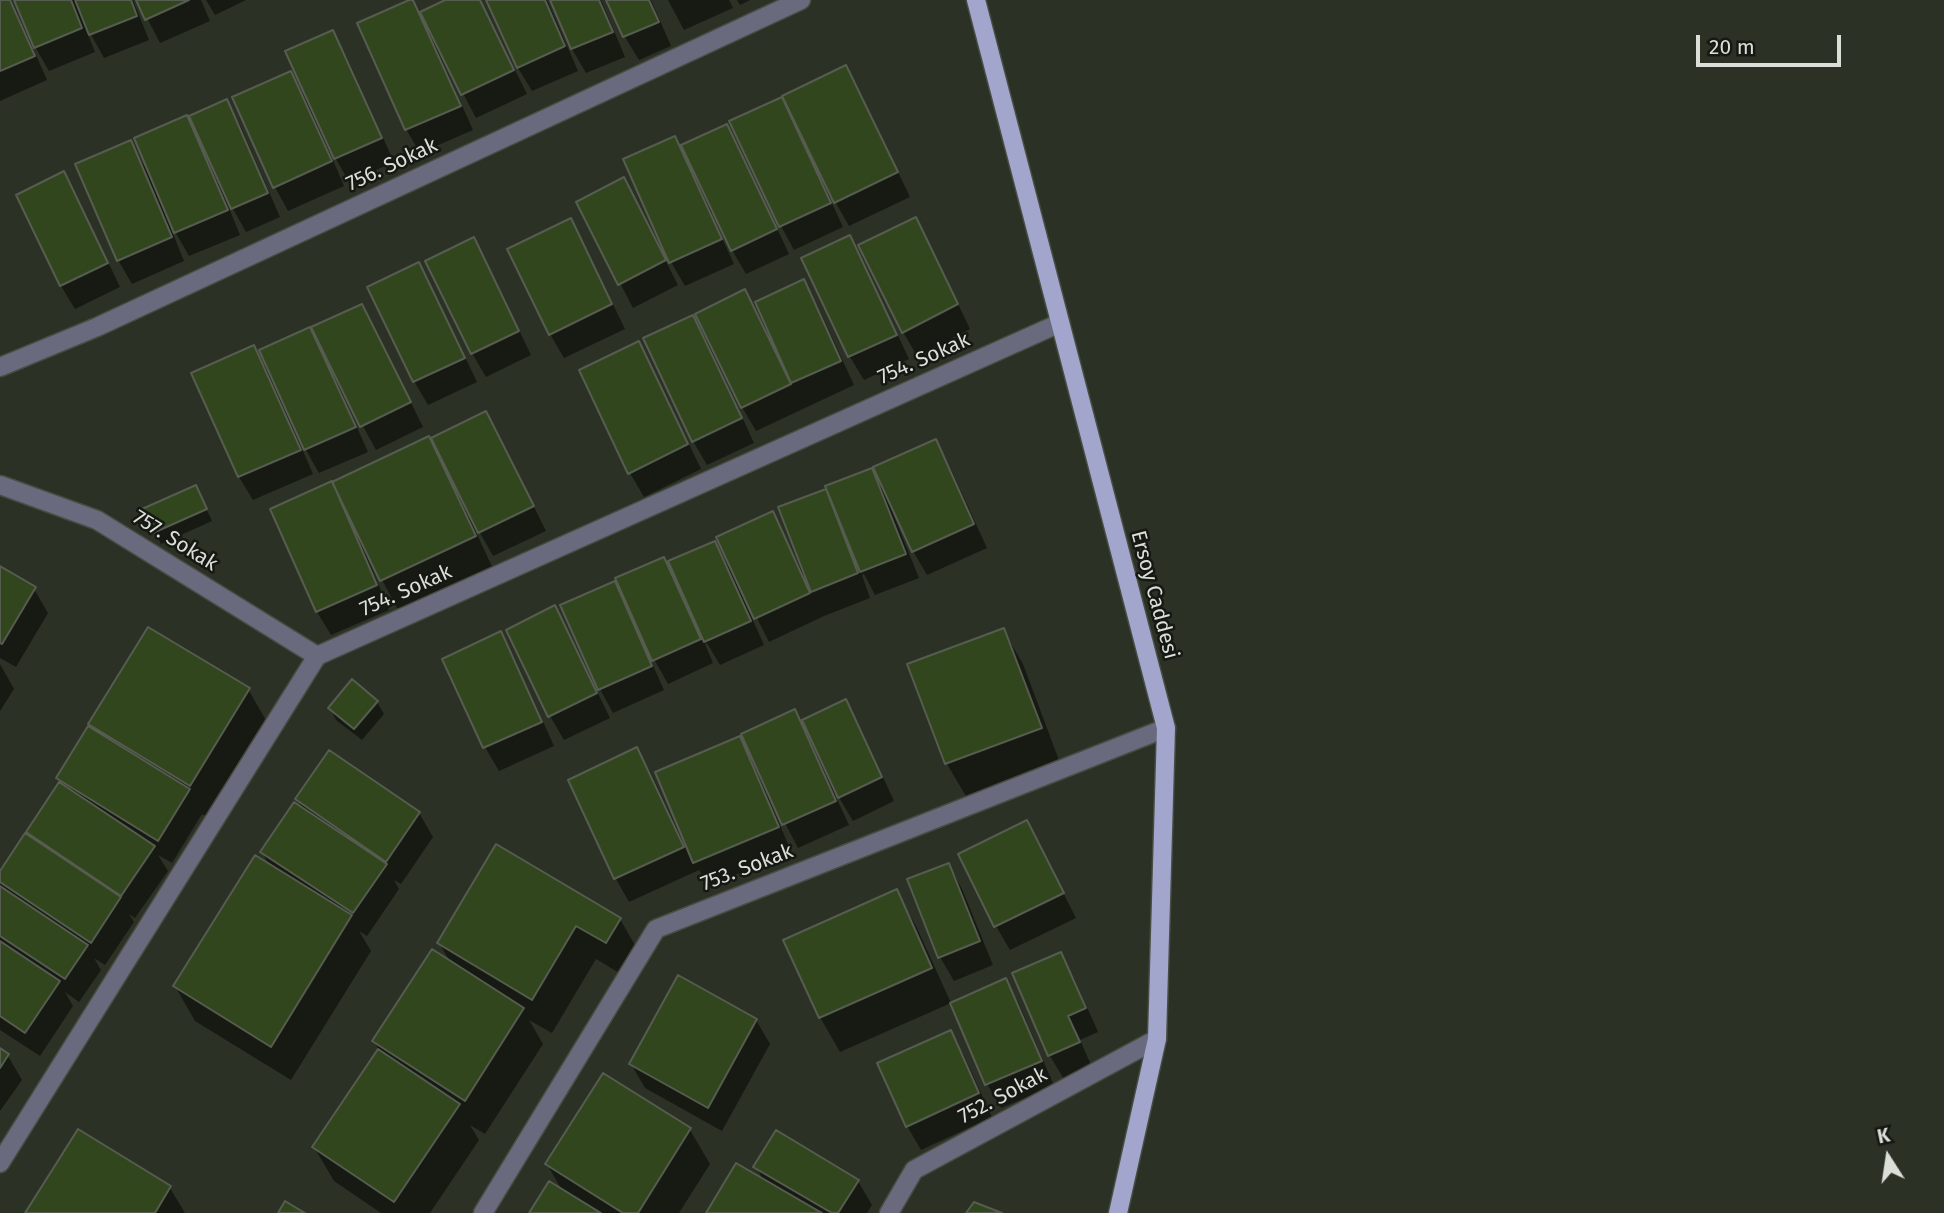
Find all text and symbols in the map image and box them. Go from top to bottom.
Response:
scale bar [1699,21,1844,65]
text: 20 m [1709,34,1755,60]
street label: 756. Sokak [342,133,442,197]
street label: 754. Sokak [874,328,974,390]
street label: 757. Sokak [128,505,222,577]
street label: Ersoy Caddesi [1125,528,1183,662]
street label: 754. Sokak [356,560,456,622]
street label: 753. Sokak [697,839,797,897]
street label: 752. Sokak [954,1062,1052,1130]
north arrow [1853,1122,1923,1192]
text: K [1875,1123,1892,1148]

